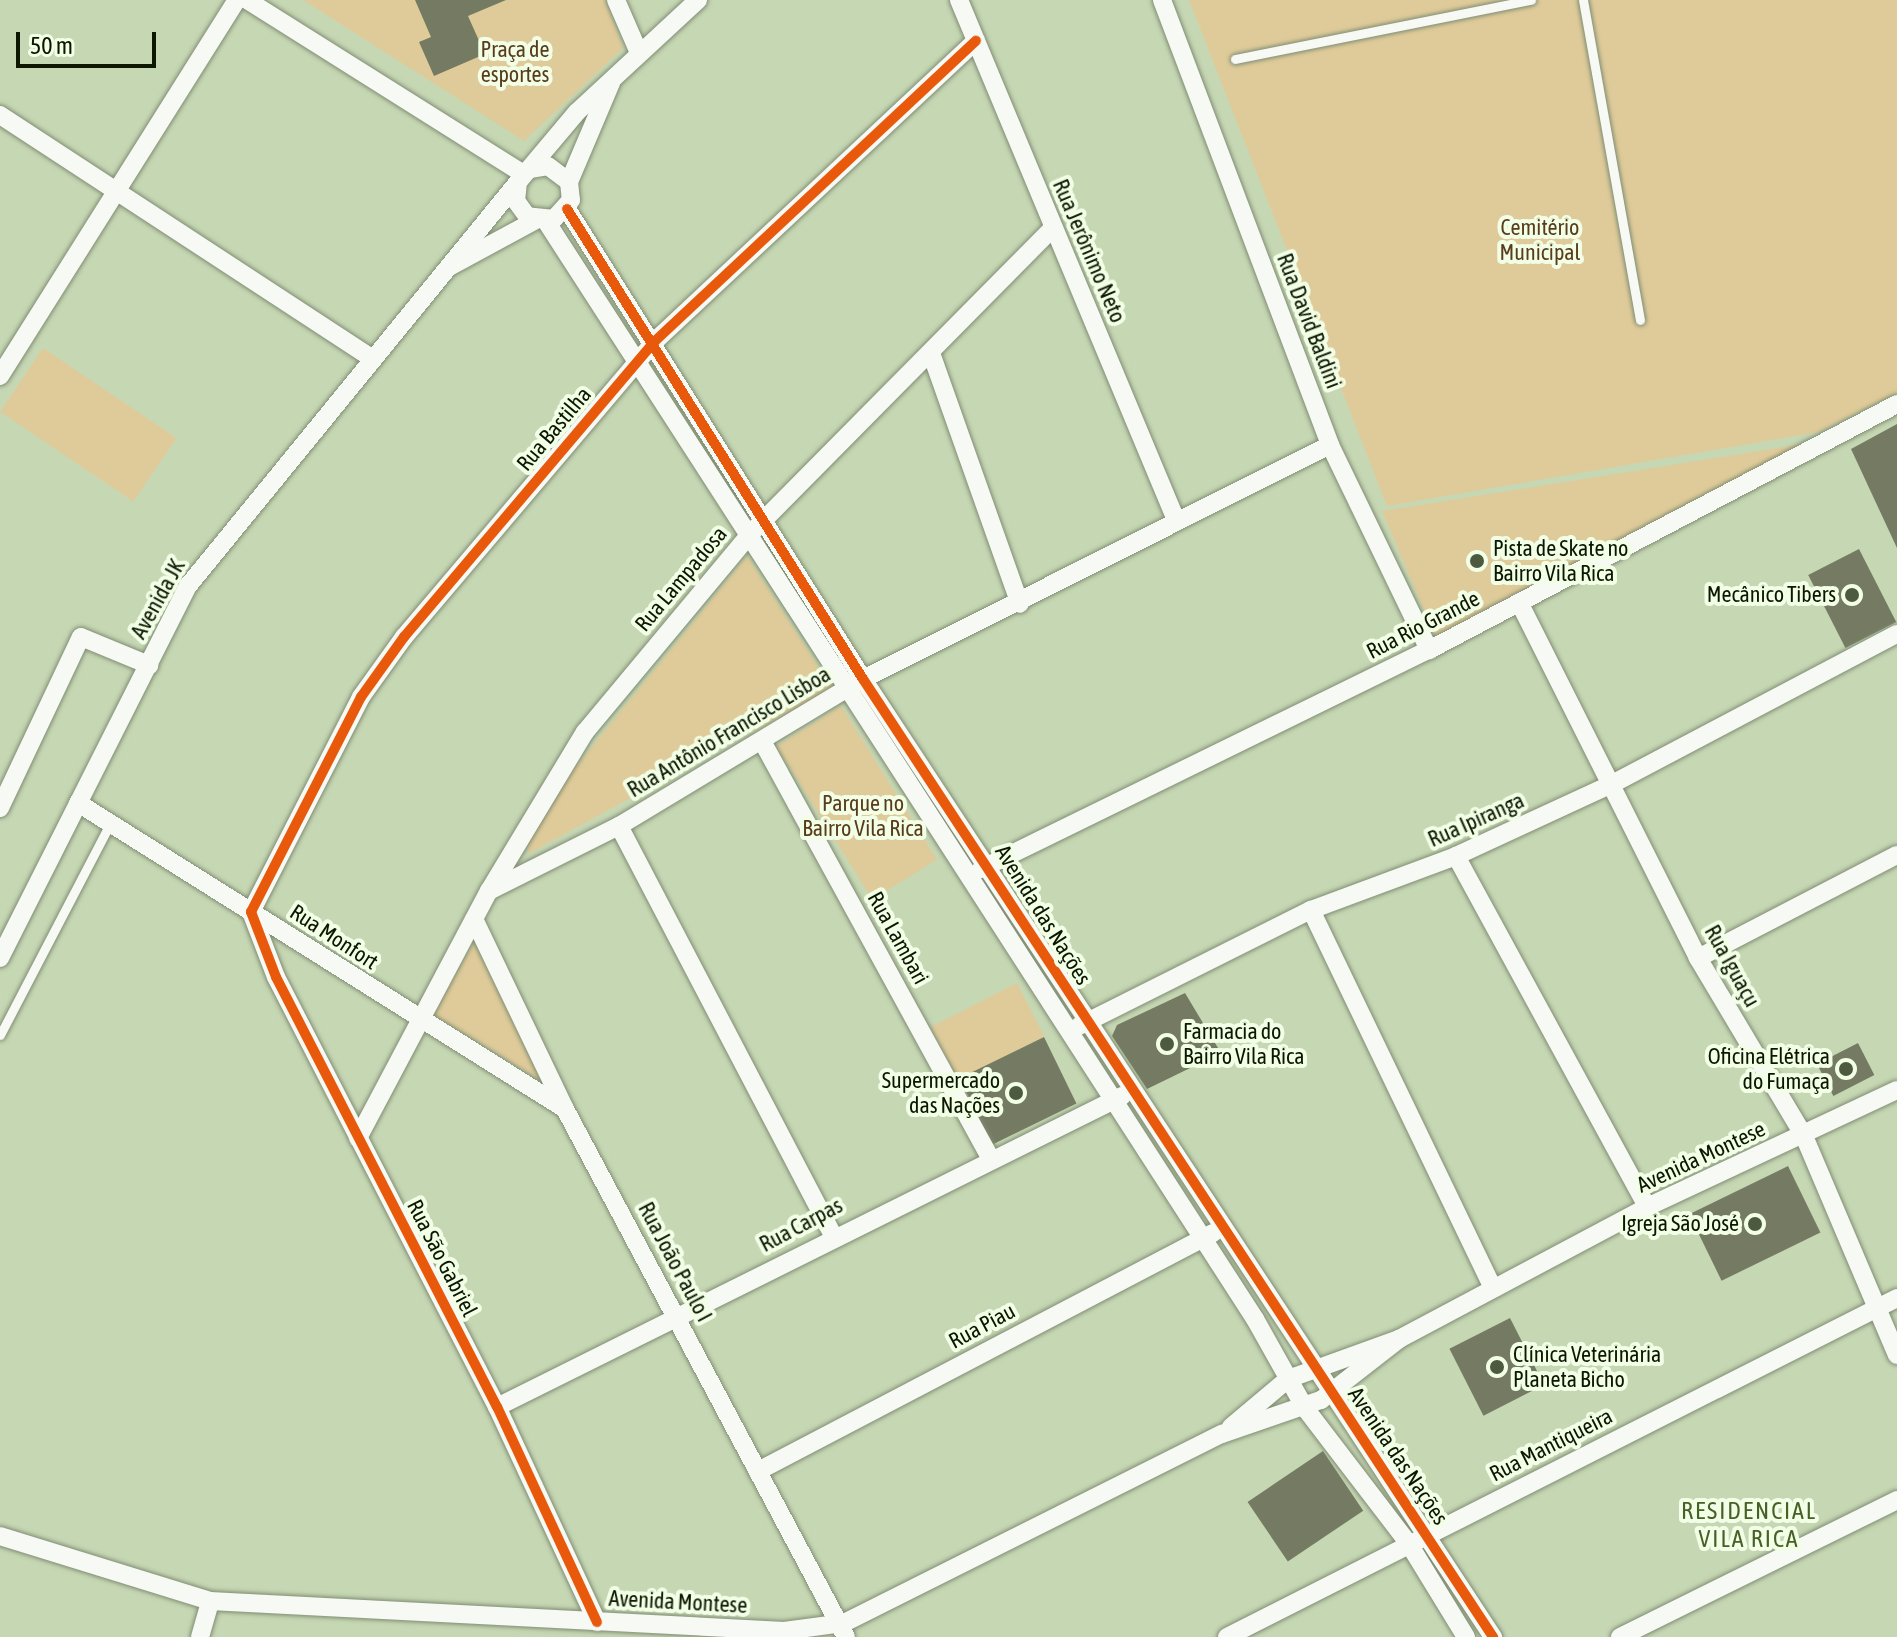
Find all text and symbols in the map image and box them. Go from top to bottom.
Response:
scale bar [20,16,160,66]
text: 50 m [30,32,73,59]
park label: Praça de esportes [481,36,549,88]
street label: Rua Jerônimo Neto [1047,175,1131,327]
park label: Cemitério Municipal [1500,214,1580,266]
street label: Rua David Baldini [1271,250,1347,392]
street label: Rua Bastilha [511,382,597,476]
street label: Rua Lampadosa [629,521,733,637]
place label: Pista de Skate no Bairro Vila Rica [1493,535,1628,586]
marker: Pista de Skate no Bairro Vila Rica [1468,552,1486,570]
street label: Avenida JK [125,555,191,643]
place label: Mecânico Tibers [1707,582,1836,608]
street label: Rua Rio Grande [1362,585,1484,665]
marker: Mecânico Tibers [1843,586,1861,604]
street label: Rua Antônio Francisco Lisboa [623,661,835,803]
street label: Rua Ipiranga [1424,787,1528,853]
park label: Parque no Bairro Vila Rica [802,790,924,842]
street label: Avenida das Nações [989,840,1097,990]
street label: Rua Lambari [862,887,934,989]
street label: Rua Monfort [285,899,383,975]
street label: Rua Iguaçu [1699,920,1765,1012]
place label: Farmacia do Bairro Vila Rica [1183,1018,1304,1070]
marker: Farmacia do Bairro Vila Rica [1158,1035,1176,1053]
place label: Oficina Elétrica do Fumaça [1708,1043,1830,1094]
marker: Oficina Elétrica do Fumaça [1837,1060,1855,1078]
place label: Supermercado das Nações [882,1067,1000,1118]
marker: Supermercado das Nações [1007,1084,1025,1102]
street label: Avenida Montese [1633,1116,1769,1198]
street label: Rua Carpas [755,1192,847,1258]
street label: Rua São Gabriel [401,1195,483,1321]
street label: Rua João Paulo I [632,1198,718,1326]
place label: Igreja São José [1621,1211,1739,1237]
marker: Igreja São José [1746,1215,1764,1233]
street label: Rua Piau [944,1298,1020,1354]
place label: Clínica Veterinária Planeta Bicho [1513,1341,1661,1392]
marker: Clínica Veterinária Planeta Bicho [1488,1358,1506,1376]
street label: Avenida das Nações [1342,1382,1454,1530]
street label: Rua Mantiqueira [1485,1403,1617,1487]
district label: RESIDENCIAL VILA RICA [1681,1497,1817,1553]
street label: Avenida Montese [608,1585,748,1619]

